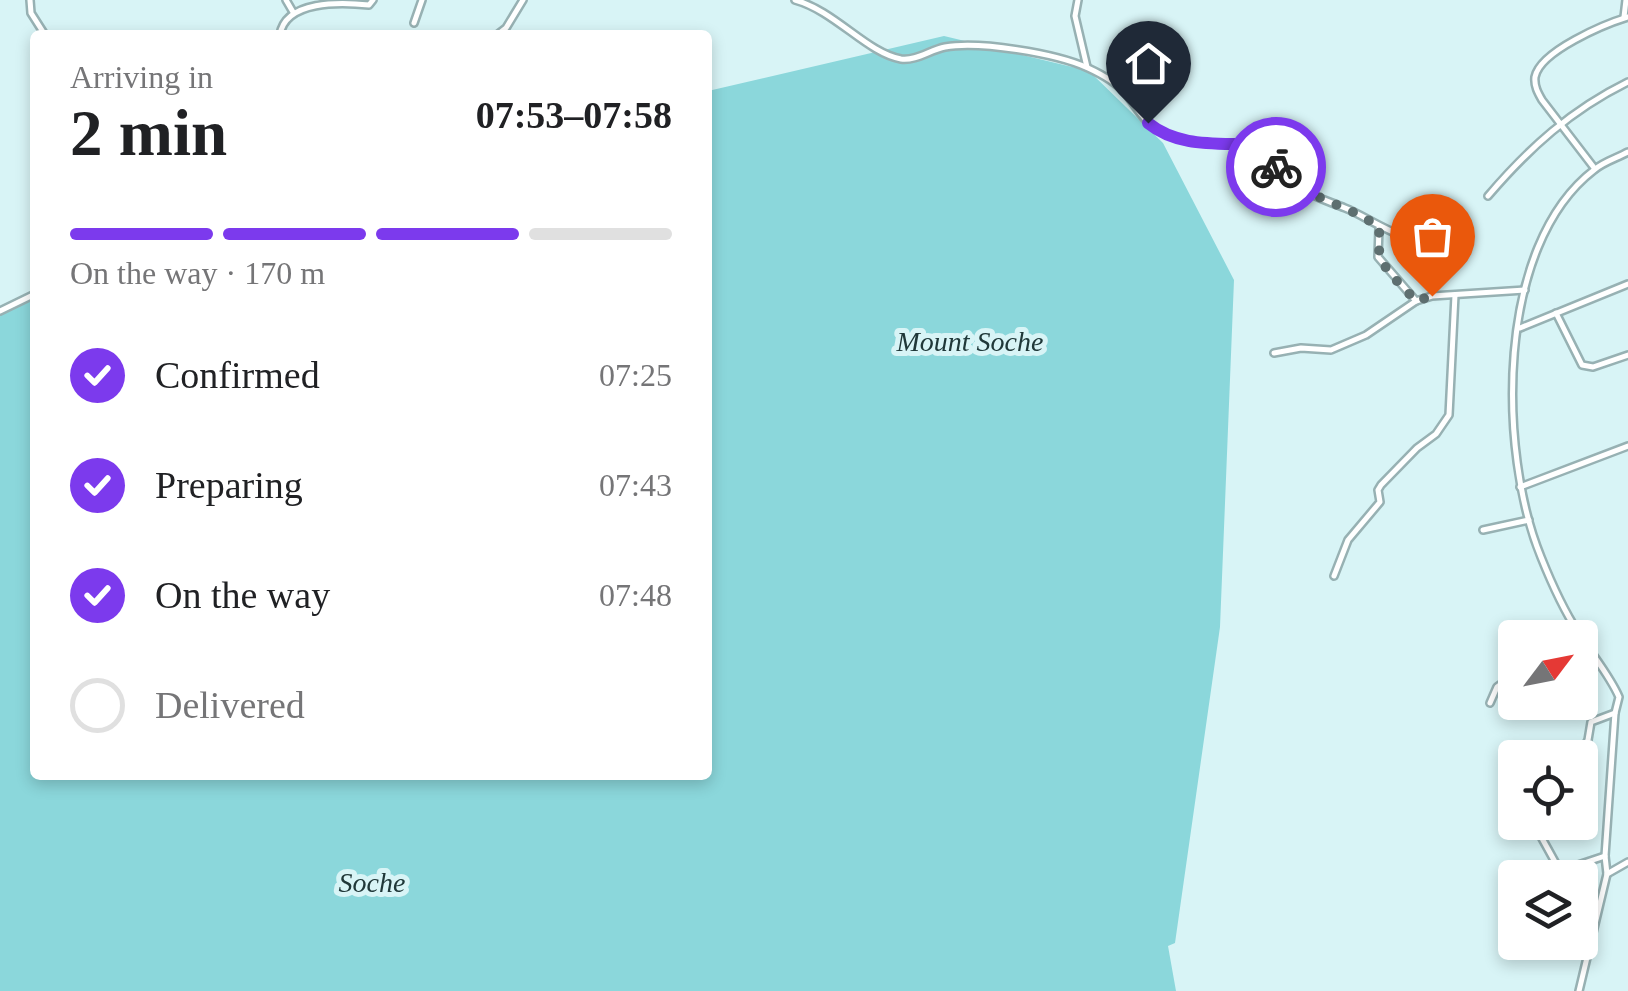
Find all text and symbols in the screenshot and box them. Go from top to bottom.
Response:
pin [1106,21,1191,124]
icon: home [1121,36,1176,91]
text: Arriving in [70,59,213,95]
text: 07:53–07:58 [476,94,672,136]
text: 2 min [70,97,227,169]
courier [1226,117,1326,217]
icon: bike [1249,140,1304,195]
pin [1390,194,1475,297]
icon: bag [1405,209,1460,264]
text: On the way · 170 m [70,255,325,291]
park label: Mount Soche [896,326,1043,357]
icon: check [70,348,125,403]
text: Confirmed [155,354,320,396]
text: 07:25 [599,357,672,393]
icon: check [70,458,125,513]
text: Preparing [155,464,303,506]
text: 07:43 [599,467,672,503]
icon: check [70,568,125,623]
text: On the way [155,574,330,616]
text: 07:48 [599,577,672,613]
north arrow [1498,620,1598,720]
map controls [1498,620,1598,960]
text: Delivered [155,684,305,726]
button: locate [1498,740,1598,840]
button: layers [1498,860,1598,960]
park label: Soche [339,867,405,898]

